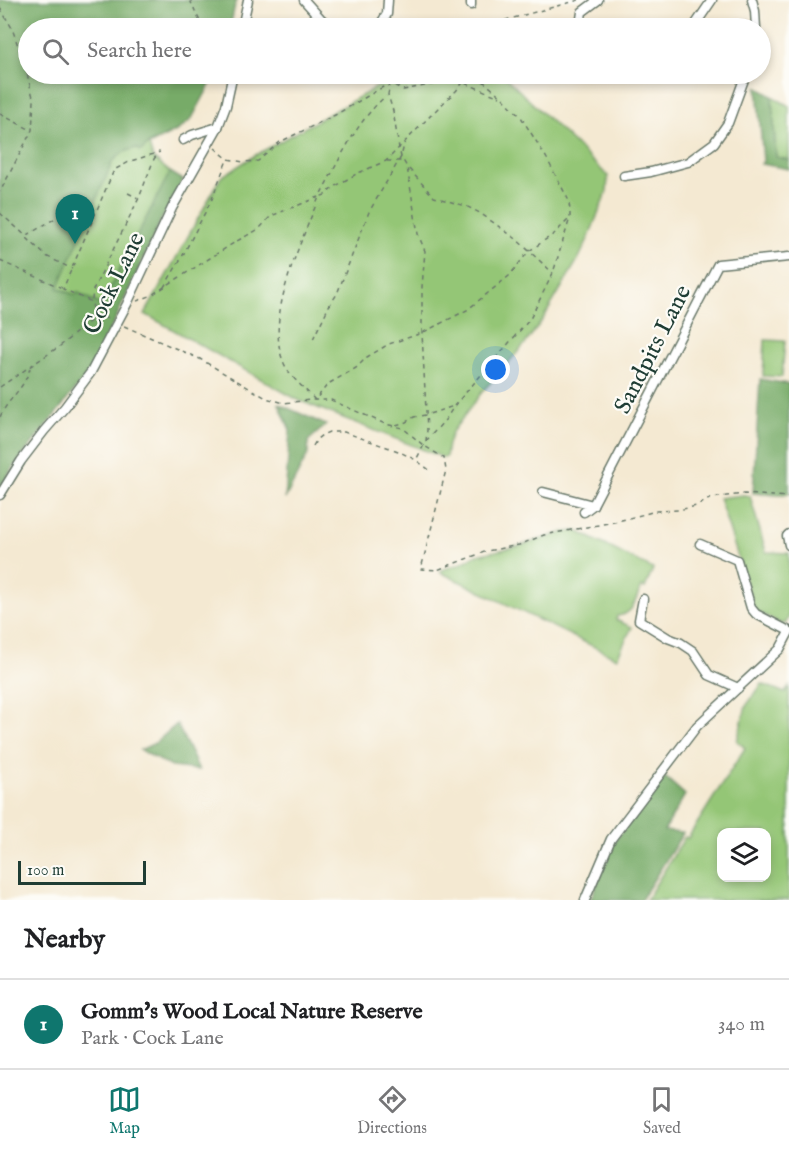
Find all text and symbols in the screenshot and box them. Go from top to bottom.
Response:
search box [18,18,771,84]
icon: search [39,35,72,68]
text: Search here [87,37,192,65]
pin: 1 [56,194,94,244]
street label: Cock Lane [76,228,152,340]
street label: Sandpits Lane [608,280,699,419]
your location [481,355,510,384]
map controls [717,828,771,882]
button: layers [717,828,771,882]
scale bar [18,858,146,886]
text: 100 m [27,861,64,881]
text: Nearby [24,923,105,956]
text: Gomm's Wood Local Nature Reserve [81,998,423,1026]
text: 1 [40,1012,47,1037]
text: 340 m [718,1012,765,1037]
text: Park · Cock Lane [81,1026,224,1051]
tab: Map [108,1083,141,1139]
tab: Directions [357,1083,427,1139]
tab: Saved [643,1083,681,1139]

